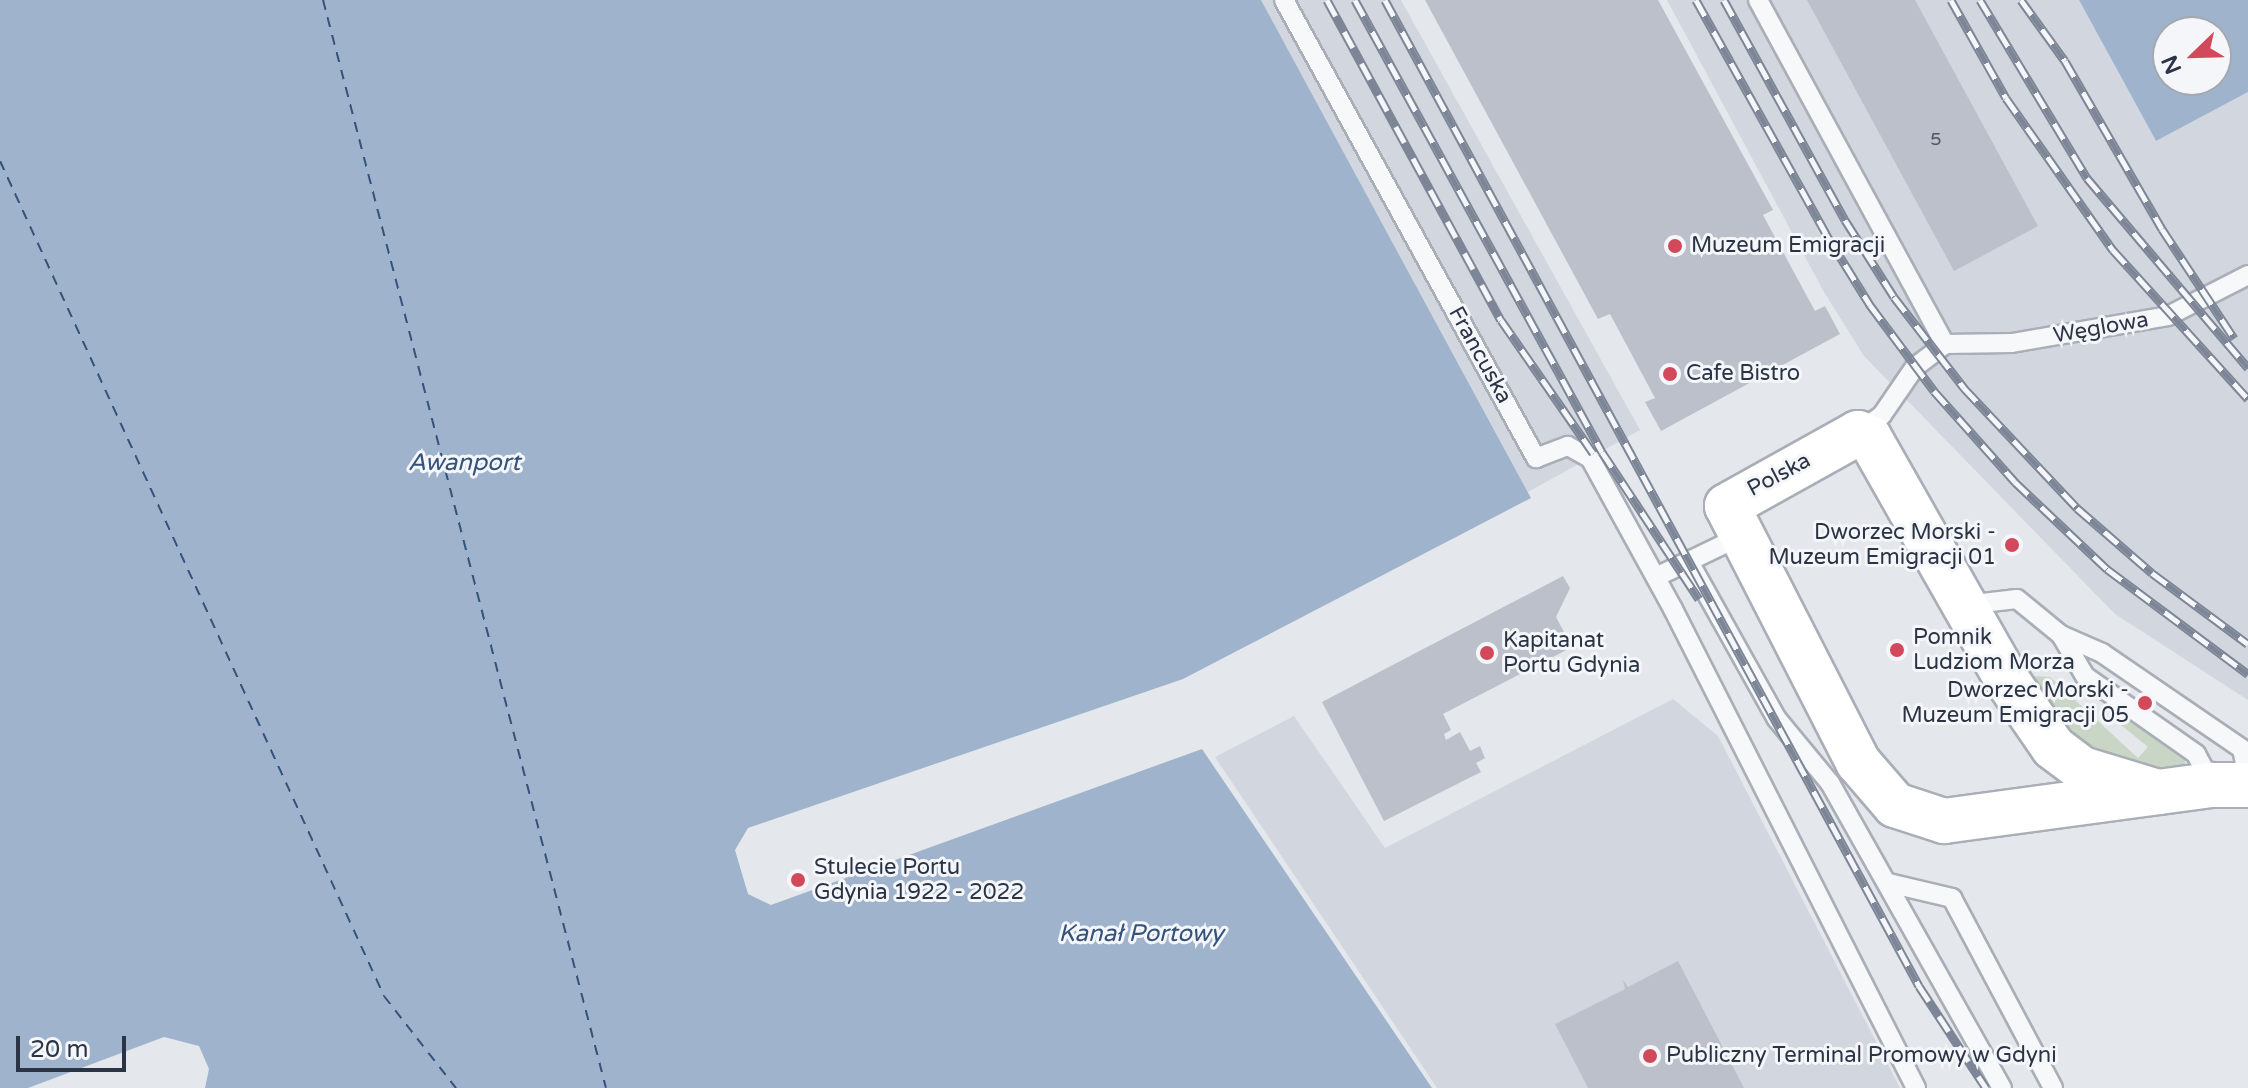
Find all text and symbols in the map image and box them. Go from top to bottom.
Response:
north arrow [2152,16,2232,96]
text: N [2156,51,2187,78]
house number: 5 [1930,128,1942,150]
place label: Muzeum Emigracji [1691,233,1885,259]
marker: Muzeum Emigracji [1666,237,1684,255]
street label: Francuska [1443,302,1517,408]
street label: Węglowa [2051,307,2151,349]
place label: Cafe Bistro [1686,361,1800,387]
marker: Cafe Bistro [1661,365,1679,383]
street label: Polska [1743,447,1815,503]
water label: Awanport [408,449,520,477]
place label: Dworzec Morski - Muzeum Emigracji 01 [1769,519,1996,570]
marker: Dworzec Morski - Muzeum Emigracji 01 [2003,536,2021,554]
place label: Pomnik Ludziom Morza [1913,624,2075,676]
place label: Kapitanat Portu Gdynia [1503,627,1640,678]
marker: Pomnik Ludziom Morza [1888,641,1906,659]
marker: Kapitanat Portu Gdynia [1478,644,1496,662]
place label: Dworzec Morski - Muzeum Emigracji 05 [1902,677,2129,728]
marker: Dworzec Morski - Muzeum Emigracji 05 [2136,694,2154,712]
place label: Stulecie Portu Gdynia 1922 - 2022 [814,854,1024,906]
marker: Stulecie Portu Gdynia 1922 - 2022 [789,871,807,889]
water label: Kanał Portowy [1058,920,1224,948]
scale bar [20,1020,130,1070]
text: 20 m [30,1035,88,1064]
place label: Publiczny Terminal Promowy w Gdyni [1666,1043,2057,1069]
marker: Publiczny Terminal Promowy w Gdyni [1641,1047,1659,1065]

